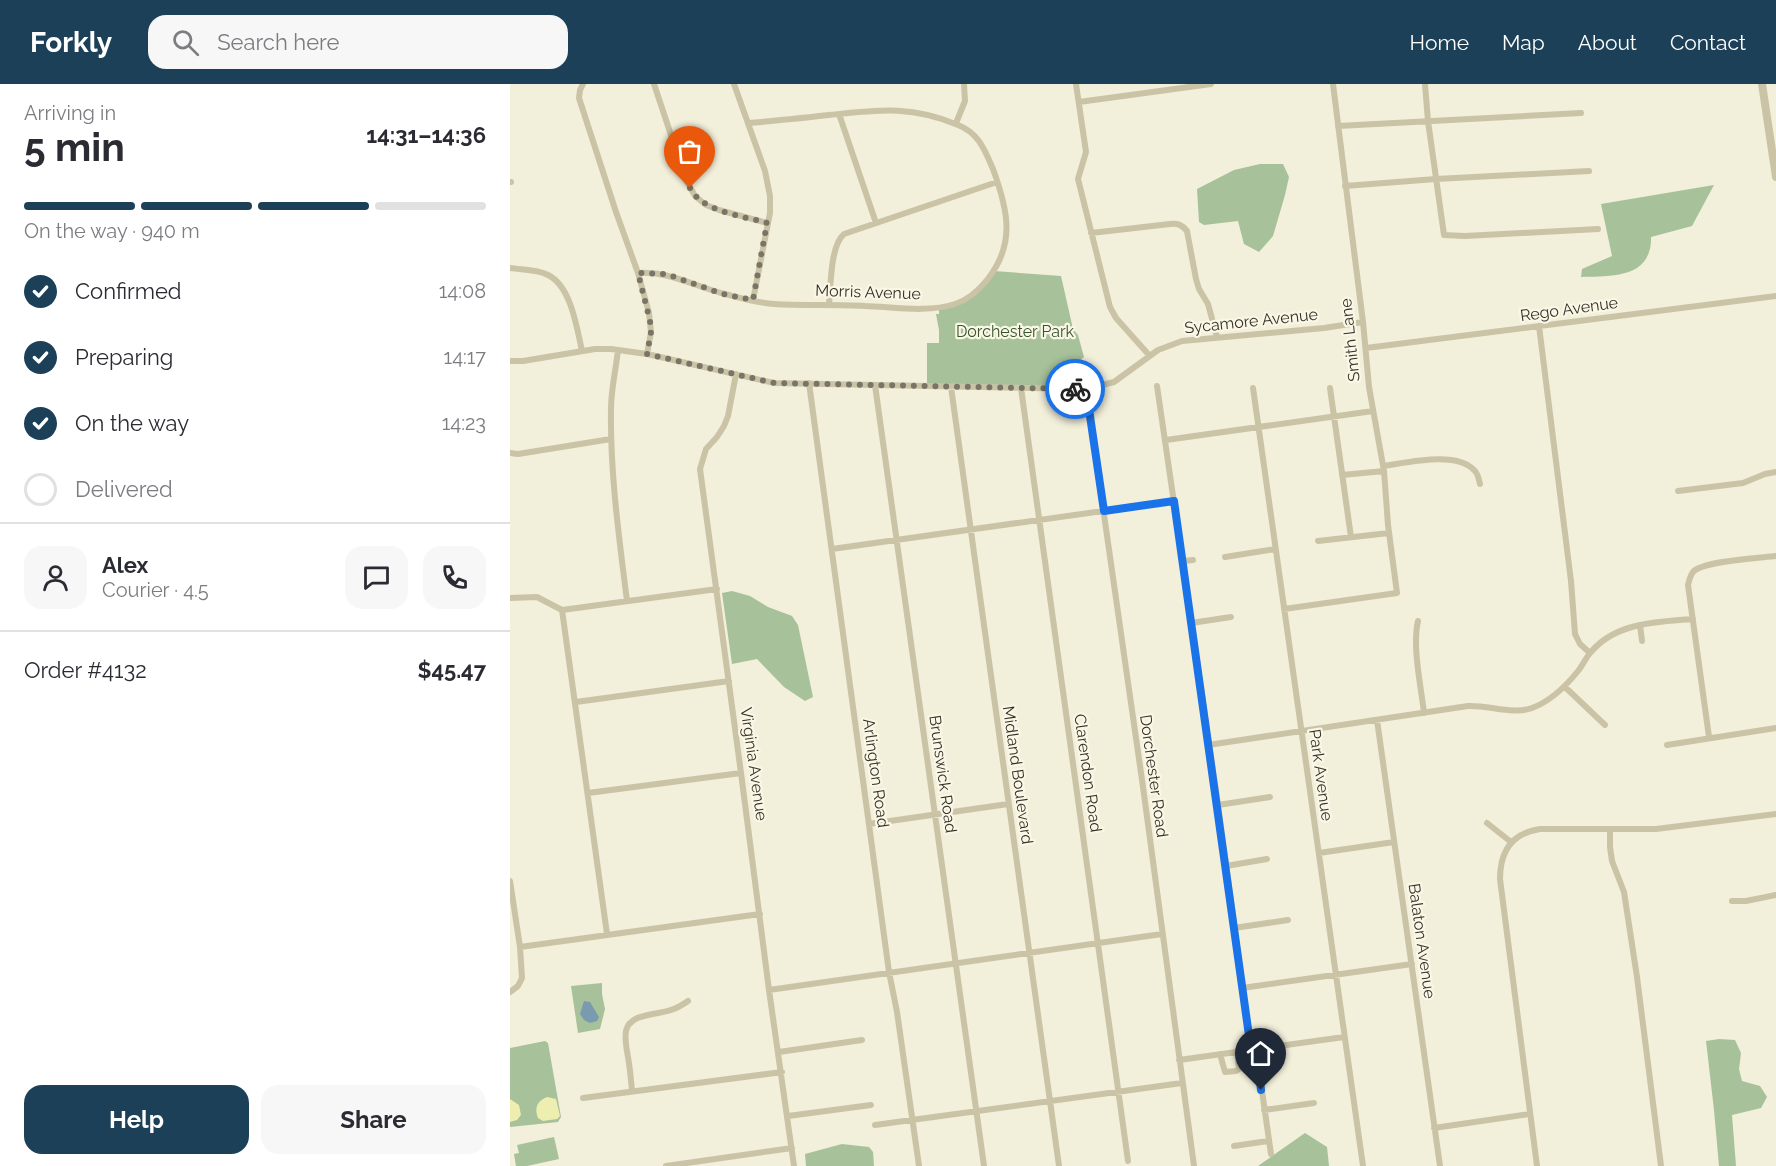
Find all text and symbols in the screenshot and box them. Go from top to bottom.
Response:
search box [148,15,568,69]
text: Forkly [30,26,112,59]
icon: search [169,26,202,59]
text: Search here [217,29,339,55]
text: Home [1410,30,1469,55]
text: Map [1502,30,1545,55]
text: About [1578,30,1637,55]
text: Contact [1670,30,1746,55]
text: Arriving in [24,101,116,125]
text: 14:31–14:36 [366,122,486,148]
text: 5 min [24,124,125,170]
pin [664,126,715,188]
icon: bag [673,135,706,168]
text: On the way · 940 m [24,219,200,243]
icon: check [24,275,57,308]
text: Confirmed [75,278,182,304]
text: 14:08 [439,279,486,303]
street label: Morris Avenue [815,281,921,303]
street label: Rego Avenue [1519,293,1619,325]
street label: Smith Lane [1336,298,1364,382]
street label: Sycamore Avenue [1183,305,1319,337]
park label: Dorchester Park [956,322,1075,341]
icon: check [24,341,57,374]
text: Preparing [75,344,173,370]
text: 14:17 [444,345,486,369]
courier [1045,359,1105,419]
icon: bike [1059,373,1092,406]
icon: check [24,407,57,440]
text: On the way [75,410,189,436]
text: 14:23 [442,411,486,435]
text: Delivered [75,476,173,502]
button: person [24,546,87,609]
button: chat [345,546,408,609]
button: phone [423,546,486,609]
text: Alex [102,552,148,578]
text: Courier · 4.5 [102,578,209,602]
text: Order #4132 [24,657,147,683]
text: $45.47 [417,657,486,683]
street label: Midland Boulevard [999,705,1037,845]
street label: Virginia Avenue [737,706,771,822]
street label: Clarendon Road [1070,713,1106,833]
street label: Dorchester Road [1136,713,1172,839]
street label: Brunswick Road [925,714,961,834]
street label: Arlington Road [859,717,893,829]
street label: Park Avenue [1305,728,1337,822]
street label: Balaton Avenue [1405,882,1439,1000]
pin [1235,1028,1286,1090]
icon: home [1244,1037,1277,1070]
button: Help [24,1085,249,1154]
button: Share [261,1085,486,1154]

